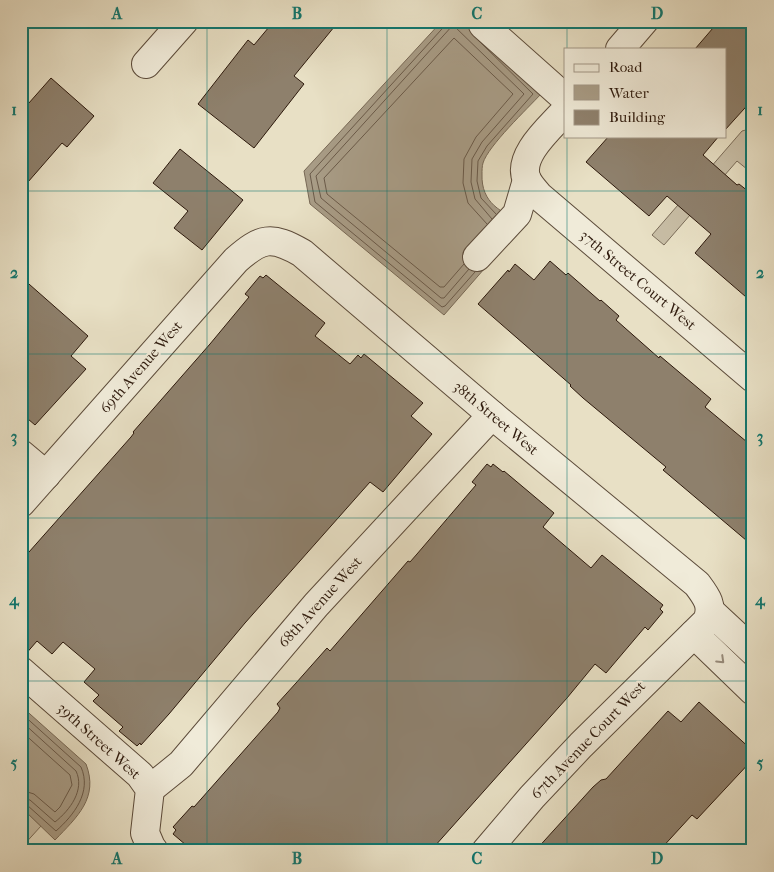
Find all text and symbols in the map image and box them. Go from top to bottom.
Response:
text: A [111,4,123,23]
text: B [292,4,302,23]
text: C [472,4,483,23]
text: D [651,4,663,23]
legend [564,48,726,138]
text: Road [609,58,643,76]
text: Water [608,84,649,102]
text: 1 [11,100,17,119]
text: 1 [757,100,763,119]
text: Building [609,108,666,126]
street label: 37th Street Court West [576,226,700,334]
text: 2 [10,263,18,282]
text: 2 [756,263,764,282]
street label: 69th Avenue West [96,317,186,417]
street label: 38th Street West [450,377,543,459]
text: 3 [11,427,17,447]
text: 3 [757,427,763,447]
street label: 68th Avenue West [274,552,366,651]
text: 4 [8,590,20,610]
text: 4 [754,590,766,610]
one-way arrow [715,654,724,663]
street label: 67th Avenue Court West [527,677,649,803]
street label: 39th Street West [54,699,145,784]
text: 5 [11,753,18,772]
text: 5 [757,753,764,772]
text: A [111,849,123,868]
text: B [292,849,302,868]
text: C [472,849,483,868]
text: D [651,849,663,868]

